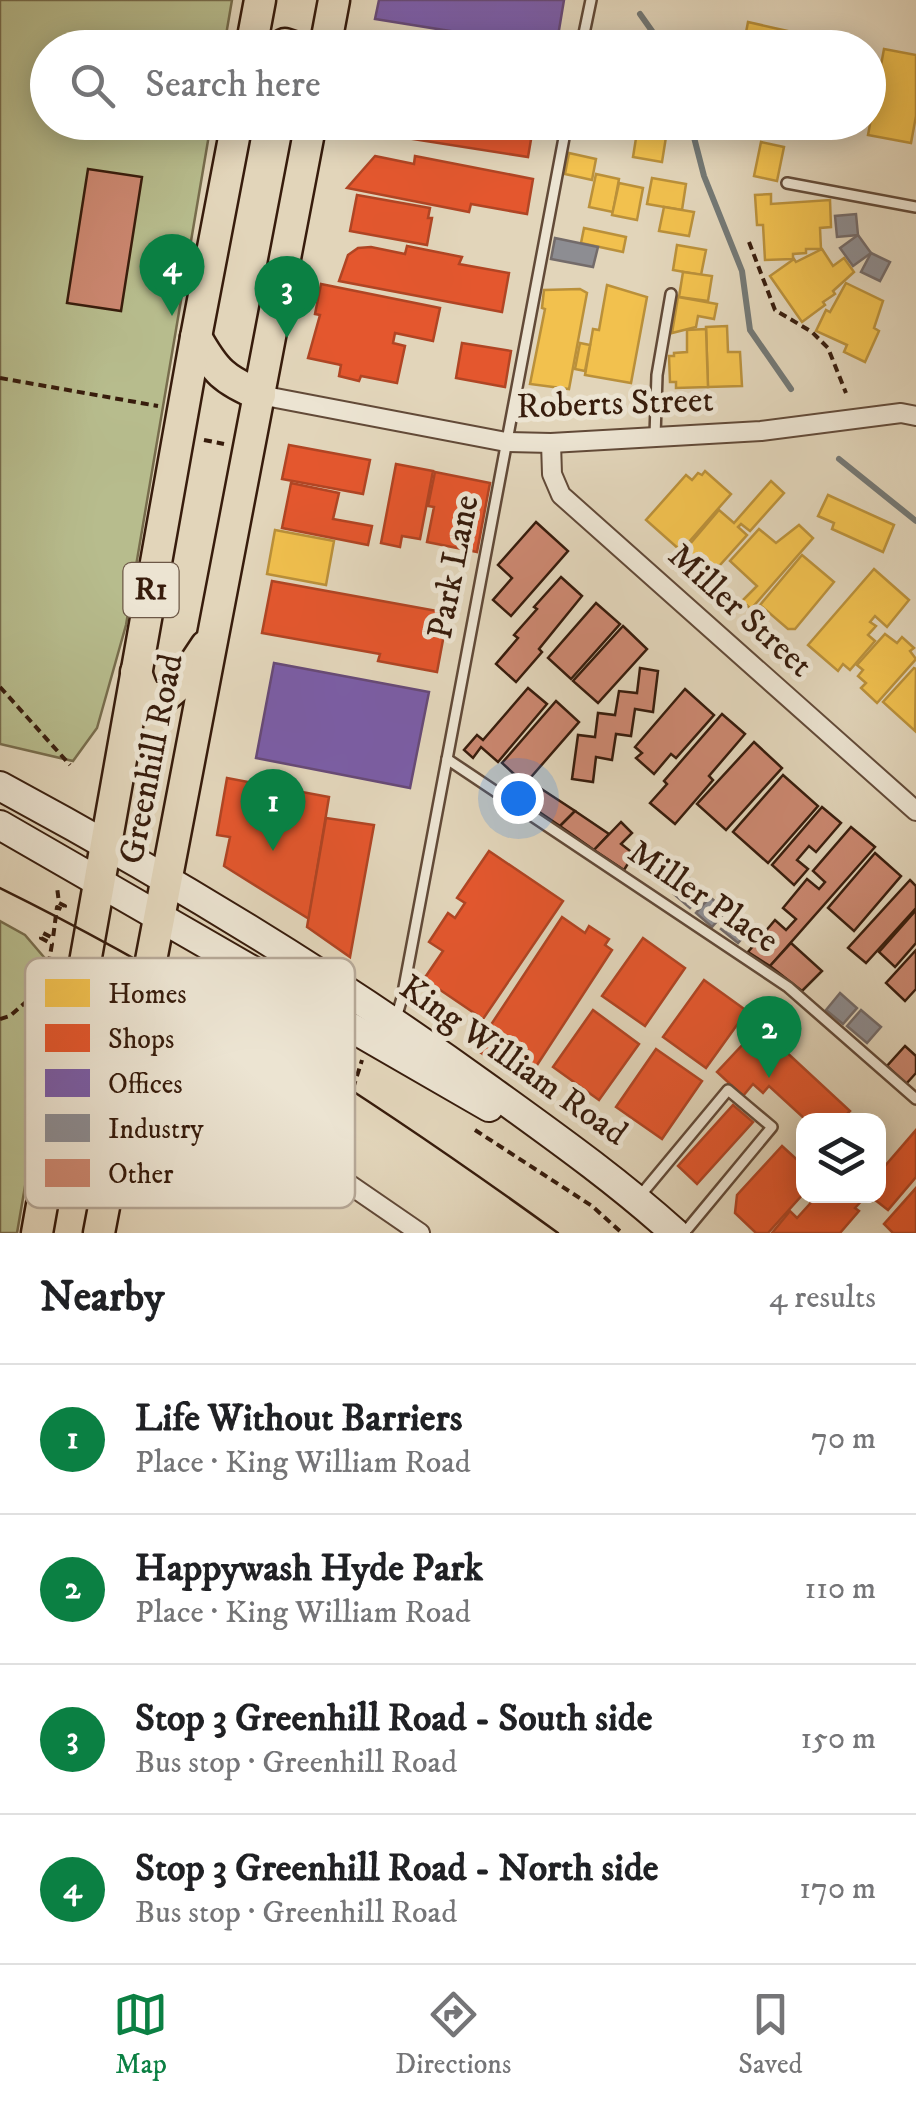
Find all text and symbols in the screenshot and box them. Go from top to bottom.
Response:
search box [30,30,886,140]
icon: search [65,58,120,113]
text: Search here [145,61,321,109]
pin: 4 [140,234,204,316]
pin: 3 [254,255,320,338]
street label: Roberts Street [516,379,714,429]
street label: Park Lane [419,491,489,643]
street label: Miller Street [659,535,821,687]
road number: R1 [124,563,178,617]
street label: Greenhill Road [110,650,194,868]
pin: 1 [240,768,306,851]
your location [493,773,544,824]
street label: Miller Place [619,831,787,963]
legend [25,958,355,1208]
street label: King William Road [390,966,636,1156]
text: Homes [108,977,187,1012]
pin: 2 [736,996,802,1078]
text: Shops [108,1022,174,1057]
text: Offices [108,1067,183,1102]
text: Industry [108,1112,204,1147]
map controls [796,1113,886,1203]
button: layers [796,1113,886,1203]
text: Other [108,1157,174,1192]
text: Nearby [40,1272,164,1324]
text: 4 results [769,1278,876,1318]
text: Life Without Barriers [135,1395,462,1443]
text: 1 [67,1419,78,1459]
text: 70 m [811,1419,876,1459]
text: Place · King William Road [135,1443,471,1483]
text: Happywash Hyde Park [135,1545,483,1593]
text: 2 [65,1569,80,1609]
text: 110 m [804,1569,876,1609]
text: Place · King William Road [135,1593,471,1633]
text: Stop 3 Greenhill Road - South side [135,1695,652,1743]
text: 3 [67,1719,78,1759]
text: 150 m [800,1719,876,1759]
text: Bus stop · Greenhill Road [135,1743,457,1783]
text: Stop 3 Greenhill Road - North side [135,1845,659,1893]
text: 4 [63,1869,82,1909]
text: 170 m [799,1869,876,1909]
text: Bus stop · Greenhill Road [135,1893,457,1933]
tab: Map [113,1987,168,2082]
tab: Directions [395,1987,511,2082]
tab: Saved [738,1987,803,2082]

